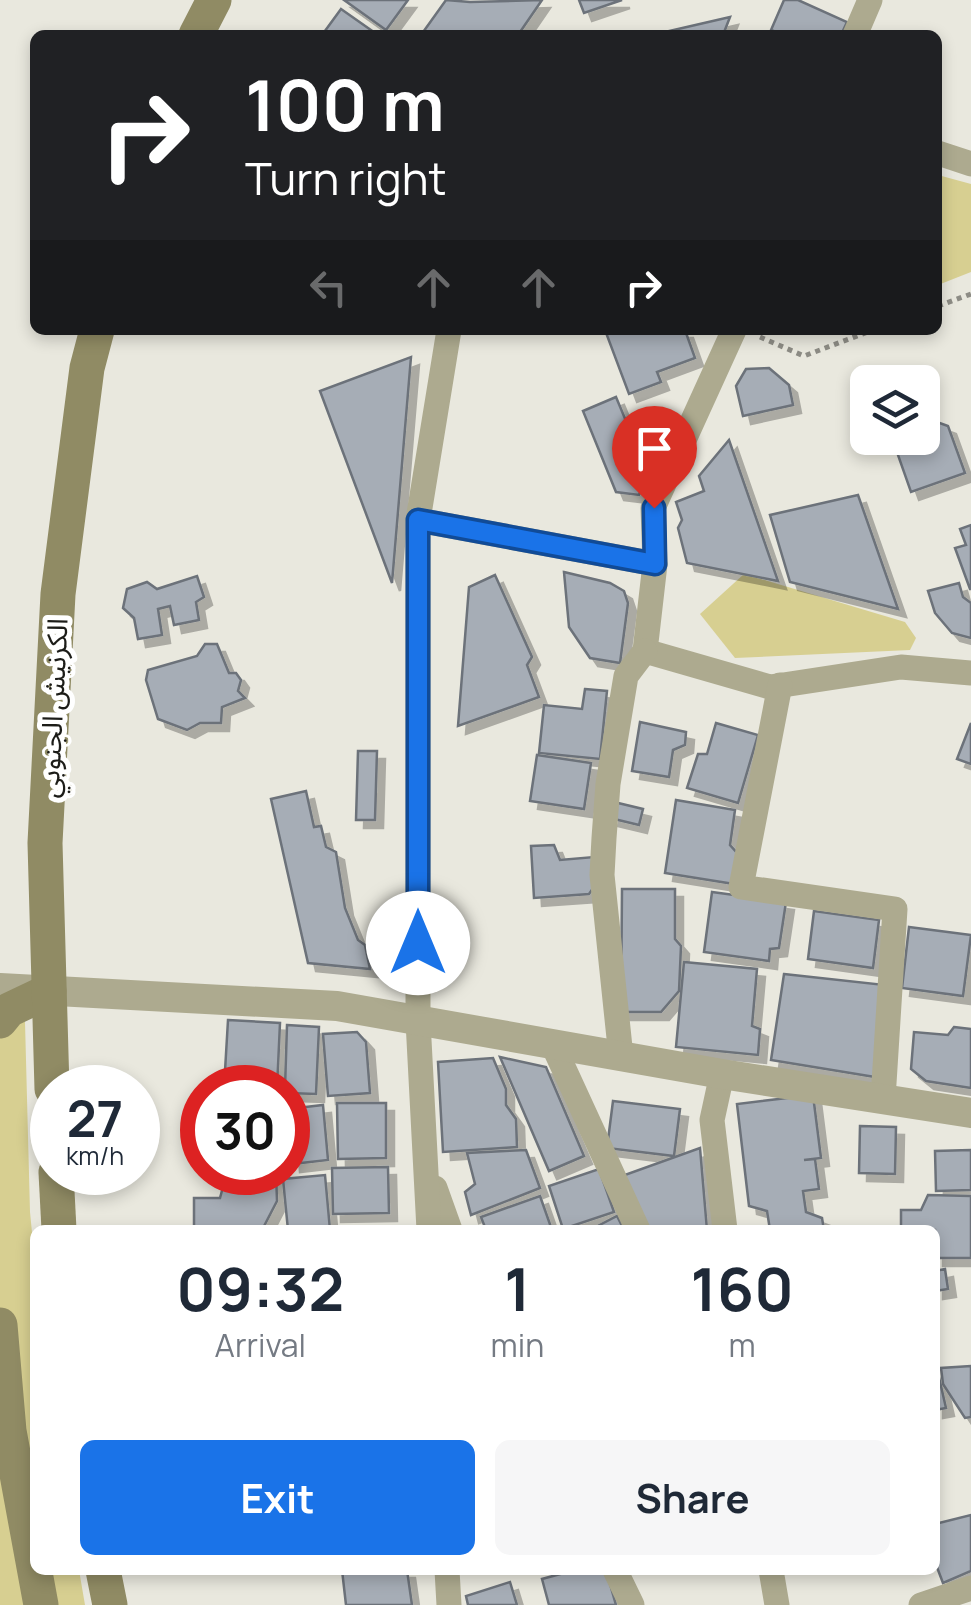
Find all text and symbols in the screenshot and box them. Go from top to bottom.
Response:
text: 100 m [245,56,445,152]
icon: right [80,70,210,200]
text: Turn right [245,147,446,209]
icon: left [301,260,356,315]
icon: ahead [406,260,461,315]
icon: ahead [511,260,566,315]
icon: right [616,260,671,315]
map controls [850,365,940,455]
button: layers [850,365,940,455]
pin [612,406,697,509]
icon: arrive [627,421,682,476]
street label: الكرنيش الجنوبي [28,617,79,799]
position arrow [366,891,470,995]
speed limit sign: 30 [180,1065,310,1195]
text: 27 [67,1084,123,1152]
text: km/h [66,1138,124,1173]
text: 09:32 [176,1247,344,1329]
text: 1 [504,1247,531,1329]
text: 160 [691,1247,794,1329]
text: Arrival [215,1323,306,1367]
text: min [491,1323,544,1367]
text: m [729,1323,756,1367]
button: Exit [80,1440,475,1555]
button: Share [495,1440,890,1555]

